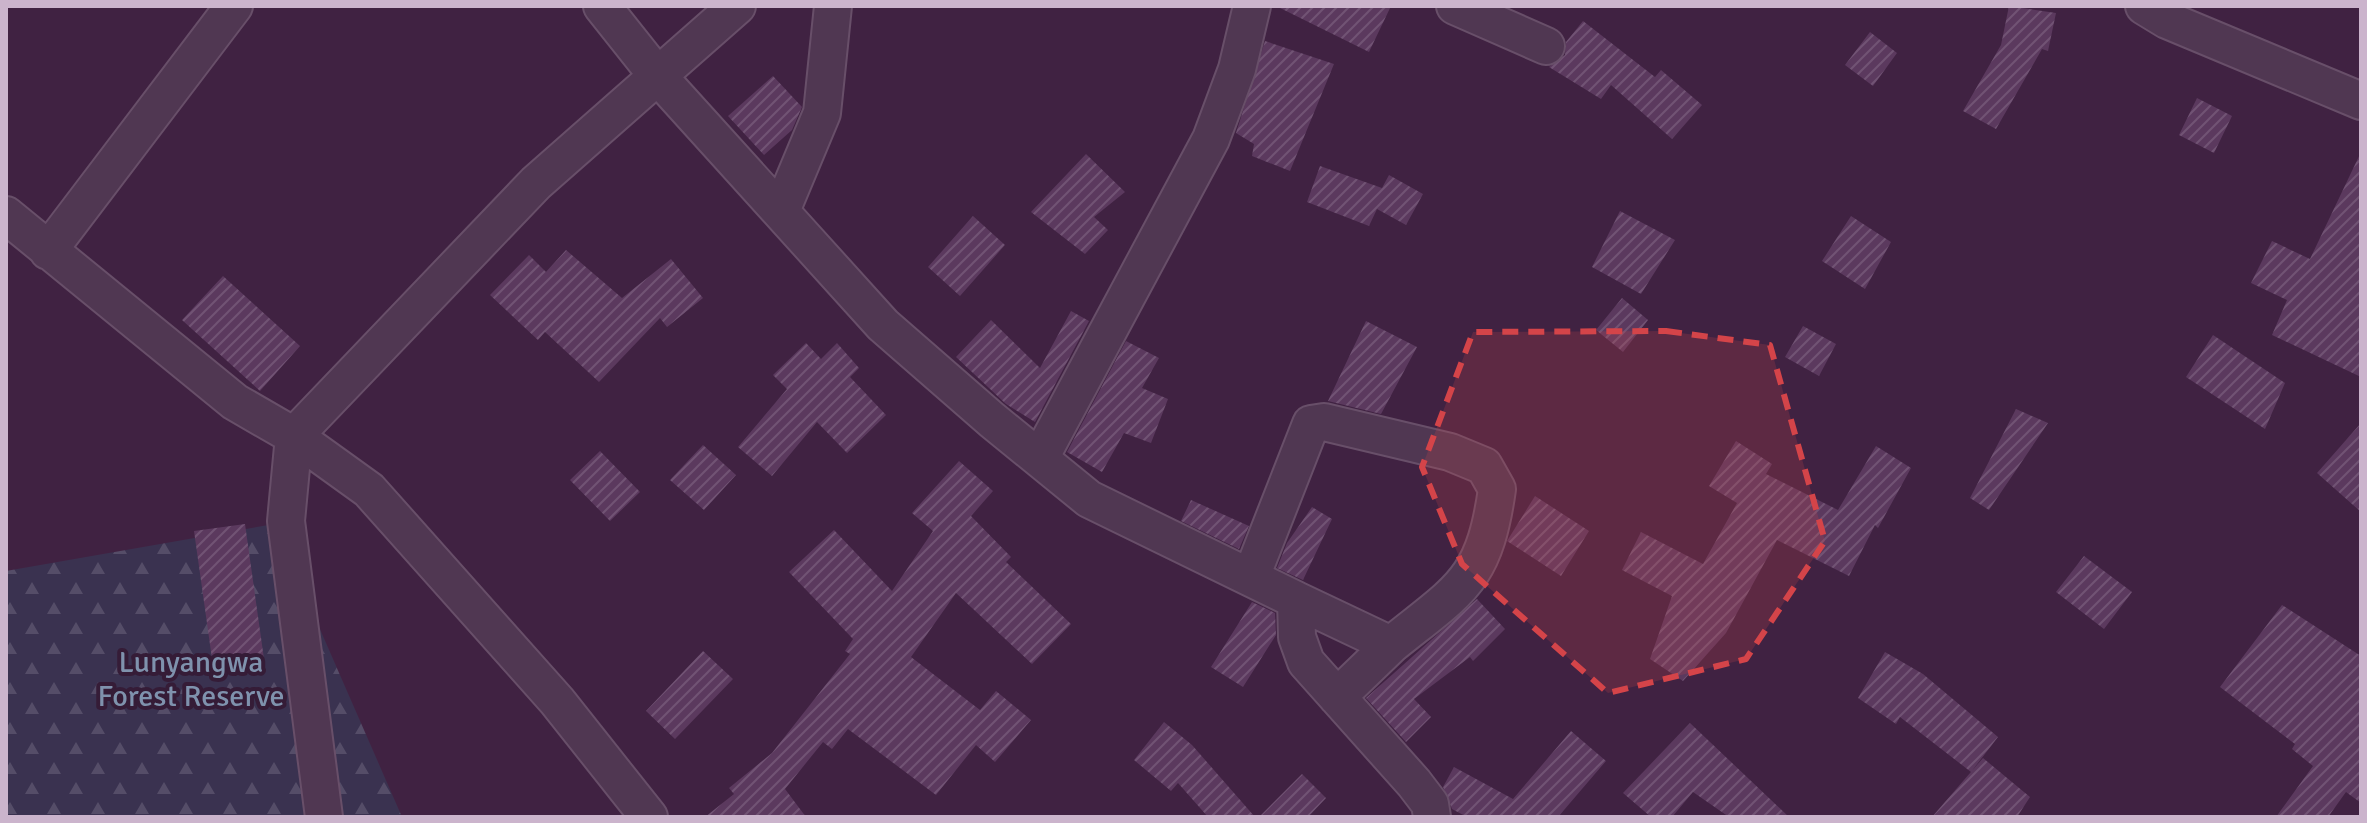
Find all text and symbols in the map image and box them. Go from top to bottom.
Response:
park label: Lunyangwa Forest Reserve [97,644,285,715]

